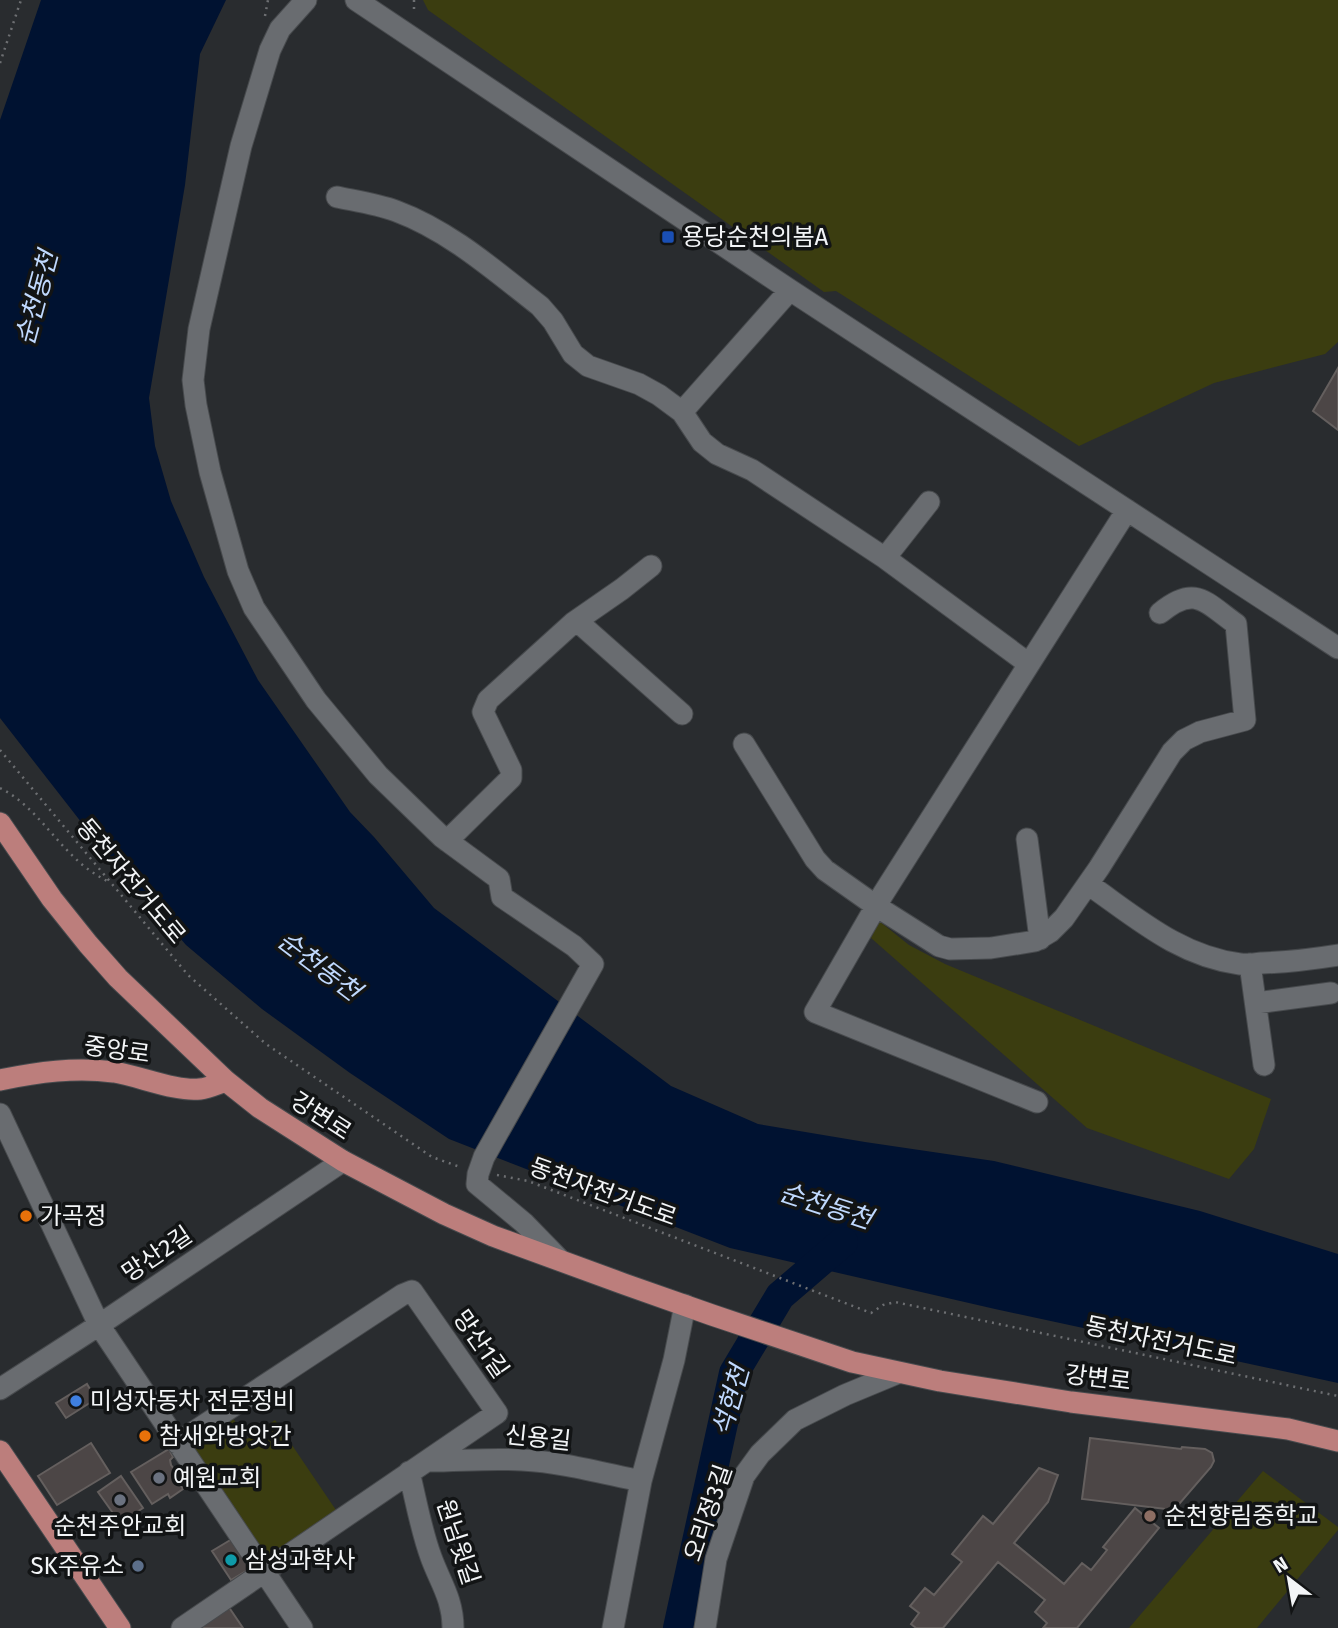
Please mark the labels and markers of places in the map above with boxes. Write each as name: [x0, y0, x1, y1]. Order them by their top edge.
place label: 용당순천의봄A: [682, 223, 828, 251]
marker: 용당순천의봄A: [660, 229, 676, 245]
place label: 가곡정: [40, 1202, 106, 1230]
marker: 가곡정: [18, 1208, 34, 1224]
place label: 미성자동차 전문정비: [90, 1387, 295, 1415]
marker: 미성자동차 전문정비: [68, 1393, 84, 1409]
place label: 참새와방앗간: [159, 1422, 291, 1450]
marker: 참새와방앗간: [137, 1428, 153, 1444]
place label: 예원교회: [173, 1464, 261, 1492]
marker: 예원교회: [151, 1470, 167, 1486]
marker: 순천주안교회: [112, 1492, 128, 1508]
place label: 순천향림중학교: [1164, 1502, 1319, 1530]
marker: 순천향림중학교: [1142, 1508, 1158, 1524]
place label: 순천주안교회: [54, 1512, 186, 1540]
place label: 삼성과학사: [245, 1546, 355, 1574]
place label: SK주유소: [31, 1552, 124, 1580]
marker: 삼성과학사: [223, 1552, 239, 1568]
marker: SK주유소: [130, 1558, 146, 1574]

